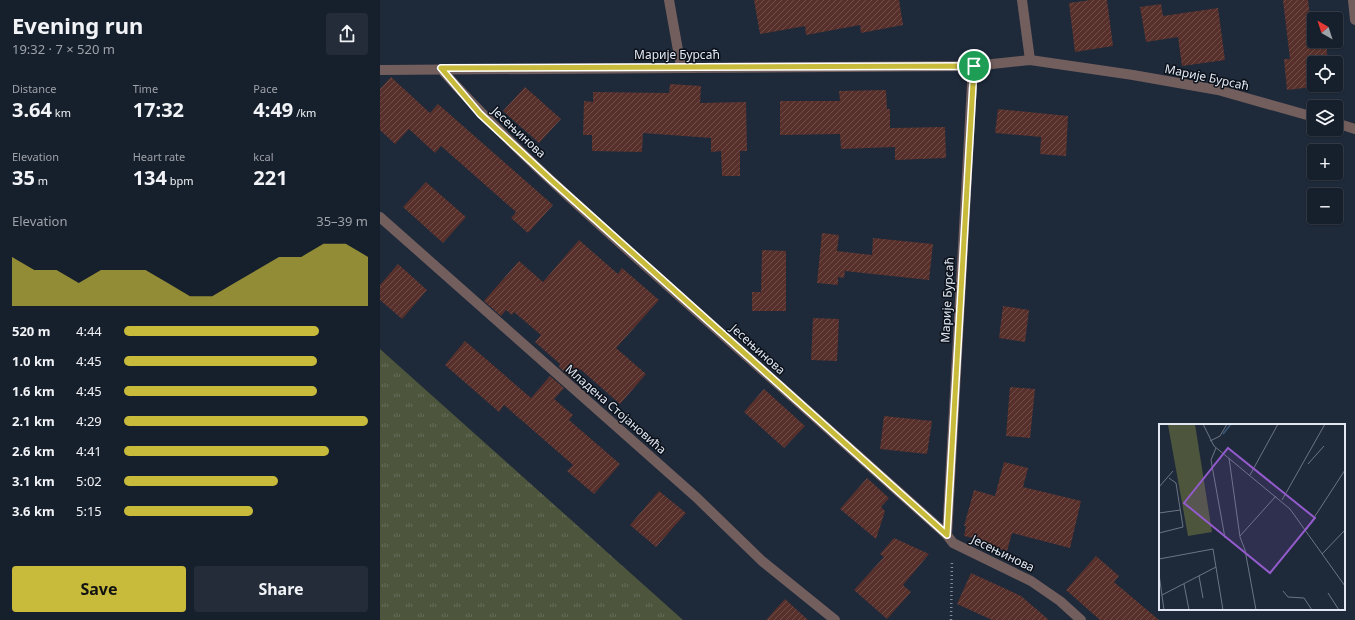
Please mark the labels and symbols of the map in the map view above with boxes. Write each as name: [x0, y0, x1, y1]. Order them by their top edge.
north arrow: [1307, 12, 1343, 48]
street label: Марије Бурсаћ: [634, 46, 720, 63]
pin: [957, 49, 991, 83]
street label: Марије Бурсаћ: [1163, 60, 1251, 94]
street label: Јесењинова: [487, 102, 550, 162]
street label: Марије Бурсаћ: [936, 257, 958, 343]
street label: Јесењинова: [726, 319, 789, 378]
street label: Младена Стојановића: [562, 360, 670, 458]
inset map: [1159, 424, 1345, 610]
street label: Јесењинова: [968, 530, 1037, 576]

